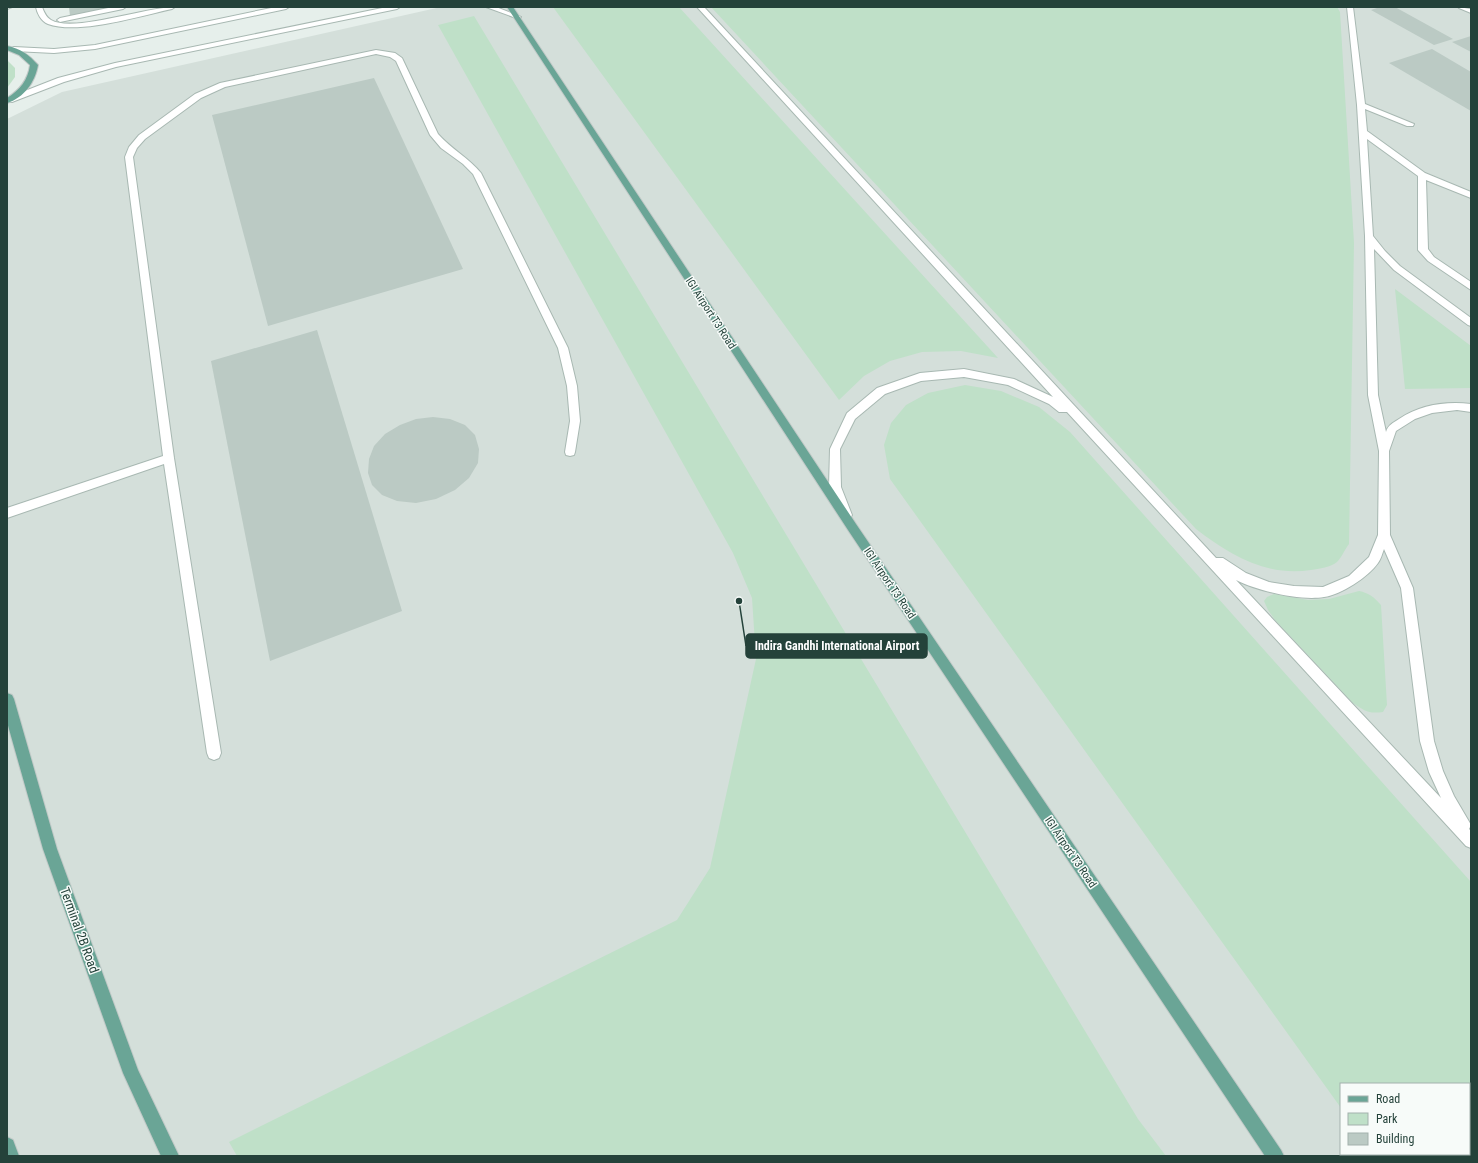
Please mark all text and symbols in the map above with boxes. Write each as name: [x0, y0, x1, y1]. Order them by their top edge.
street label: IGI Airport T3 Road: [683, 275, 739, 351]
street label: IGI Airport T3 Road: [861, 545, 918, 621]
callout: Indira Gandhi International Airport: [746, 634, 927, 658]
text: Indira Gandhi International Airport: [755, 639, 920, 653]
street label: IGI Airport T3 Road: [1042, 814, 1099, 890]
street label: Terminal 2B Road: [57, 885, 102, 975]
legend: [1340, 1083, 1470, 1155]
text: Road: [1376, 1092, 1400, 1106]
text: Park: [1376, 1112, 1398, 1126]
text: Building: [1376, 1132, 1414, 1146]

